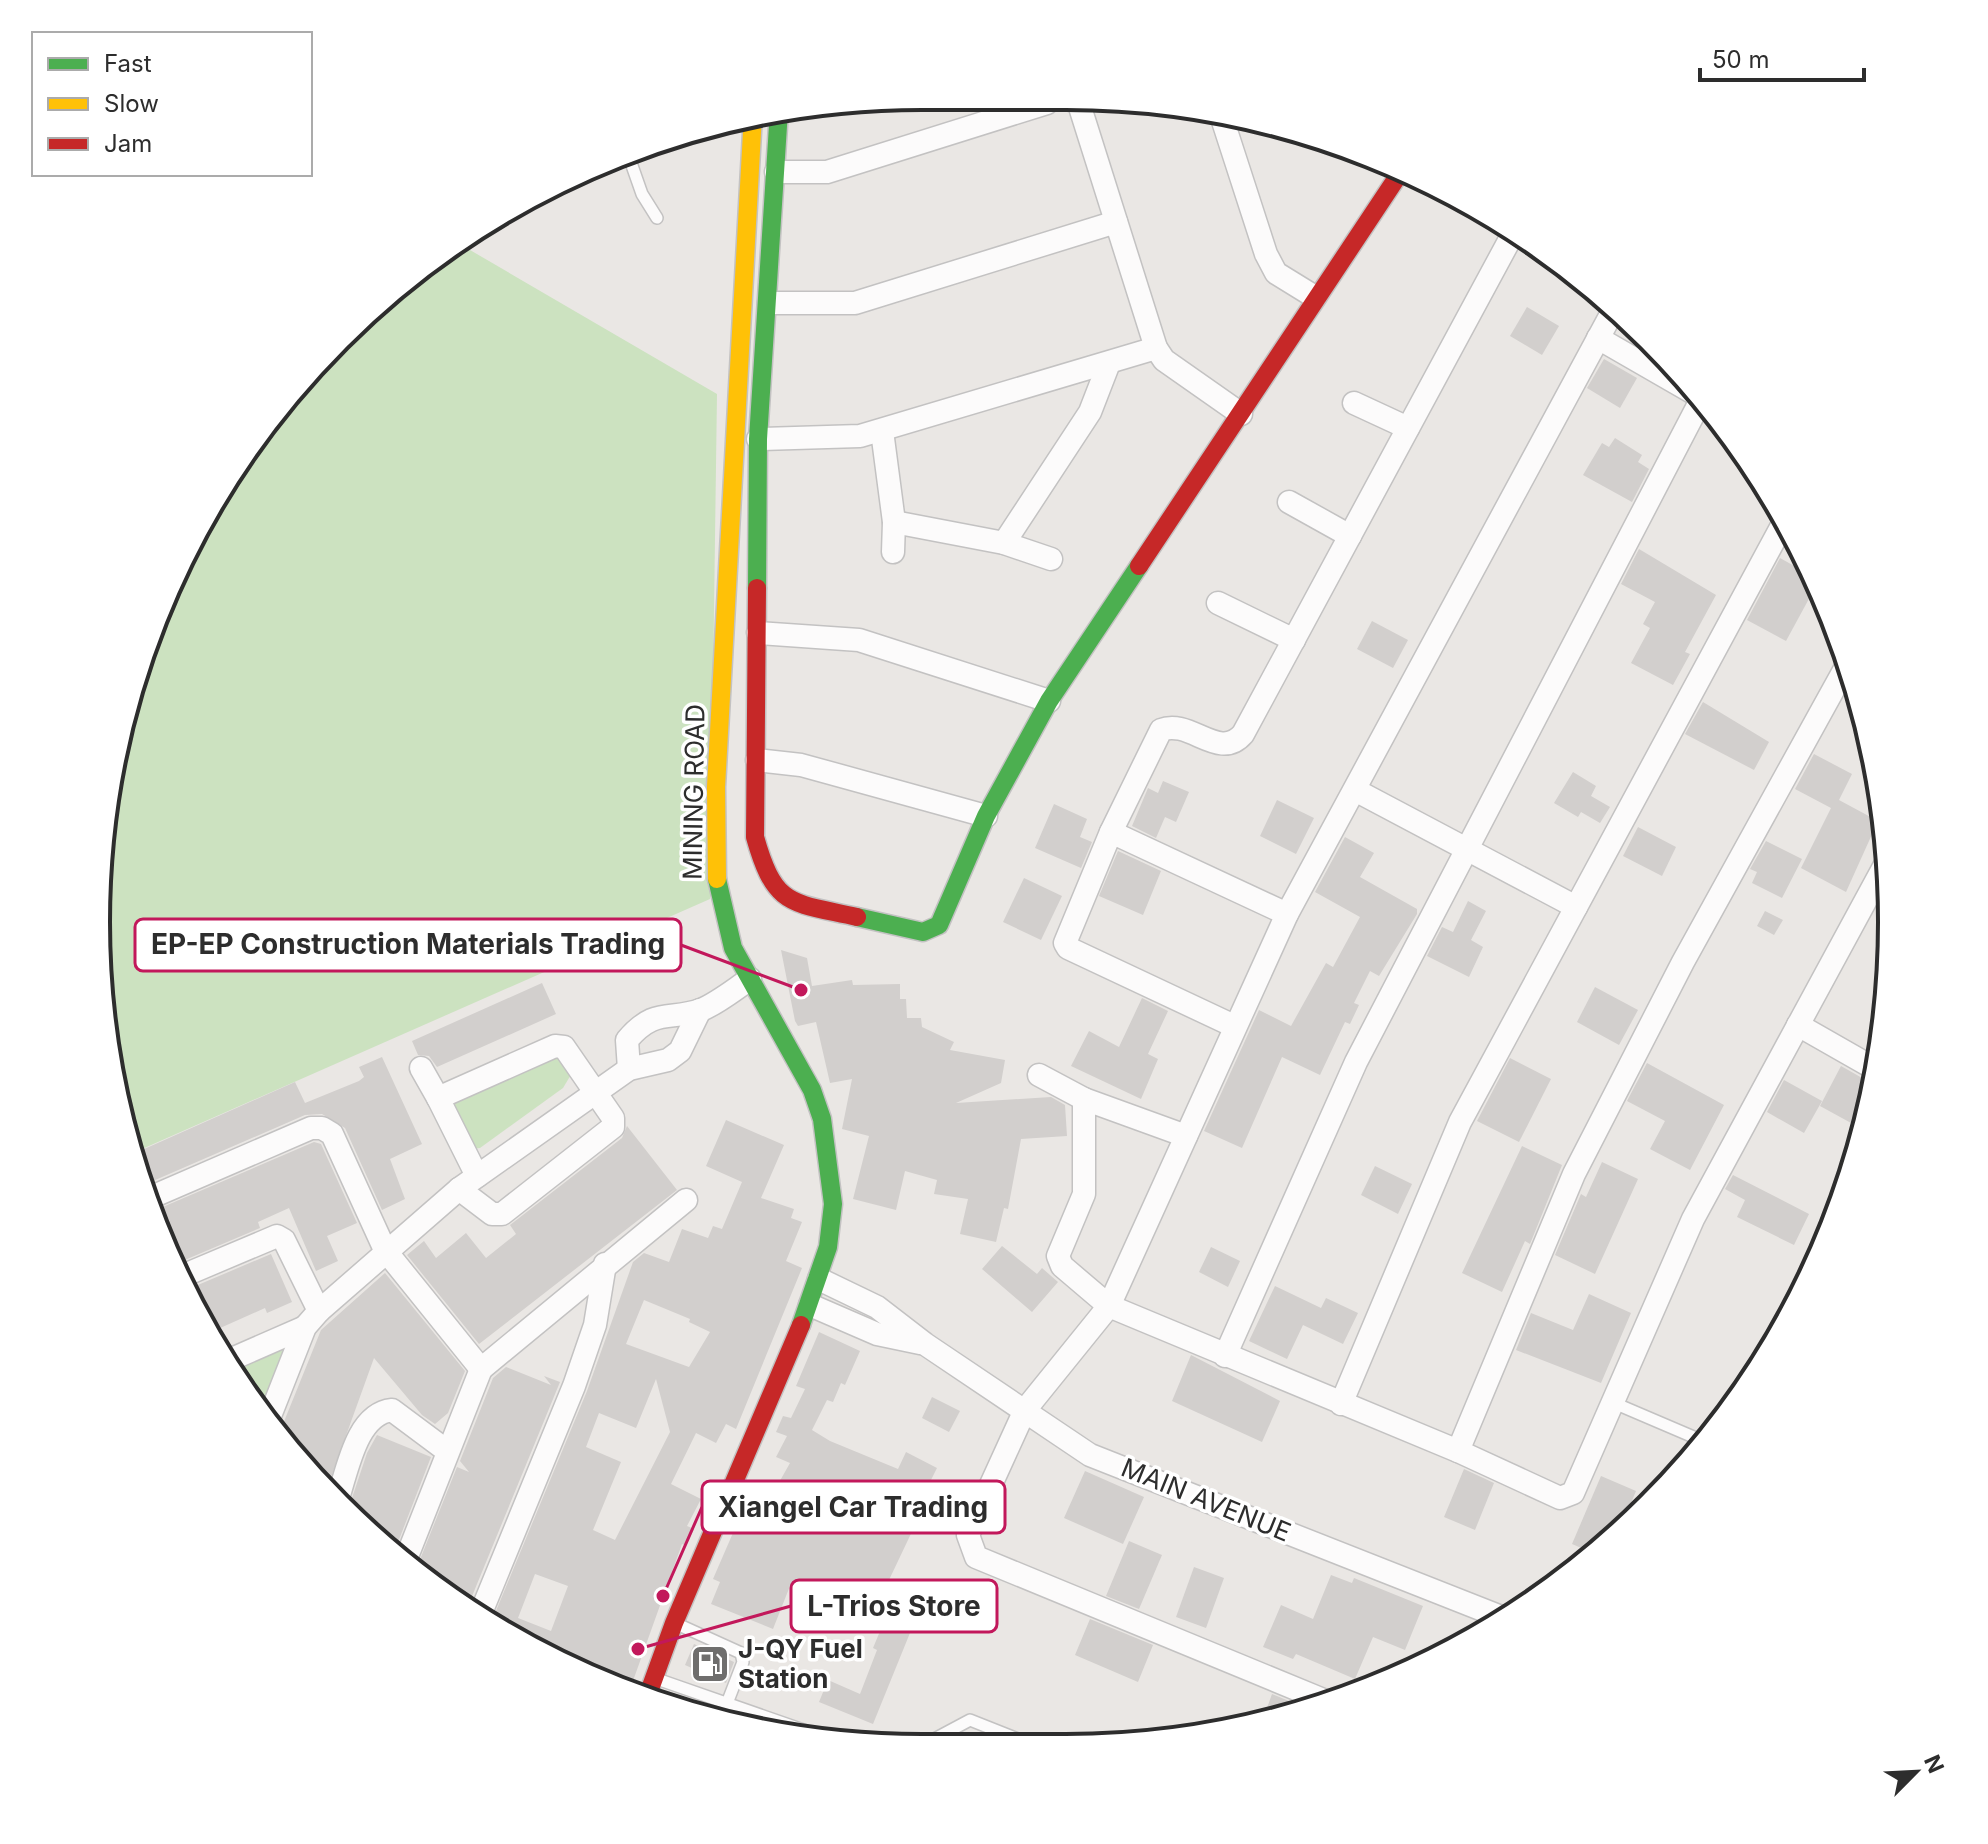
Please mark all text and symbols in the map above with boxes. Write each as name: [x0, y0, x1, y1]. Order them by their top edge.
legend: [32, 32, 312, 176]
scale bar: [1700, 32, 1864, 82]
text: 50 m: [1712, 45, 1770, 74]
text: Fast: [104, 49, 152, 78]
text: Slow: [104, 89, 159, 118]
text: Jam: [104, 129, 152, 158]
street label: MINING ROAD: [676, 704, 711, 880]
callout: EP-EP Construction Materials Trading: [135, 919, 681, 971]
text: EP-EP Construction Materials Trading: [151, 927, 665, 961]
street label: MAIN AVENUE: [1117, 1452, 1295, 1548]
callout: Xiangel Car Trading: [702, 1481, 1005, 1533]
text: Xiangel Car Trading: [718, 1490, 988, 1524]
callout: L-Trios Store: [791, 1580, 997, 1632]
text: L-Trios Store: [807, 1589, 981, 1623]
place label: J-QY Fuel Station: [738, 1633, 863, 1694]
fuel station icon: J-QY Fuel Station: [689, 1643, 731, 1685]
north arrow: [1876, 1732, 1956, 1812]
text: N: [1919, 1751, 1950, 1777]

